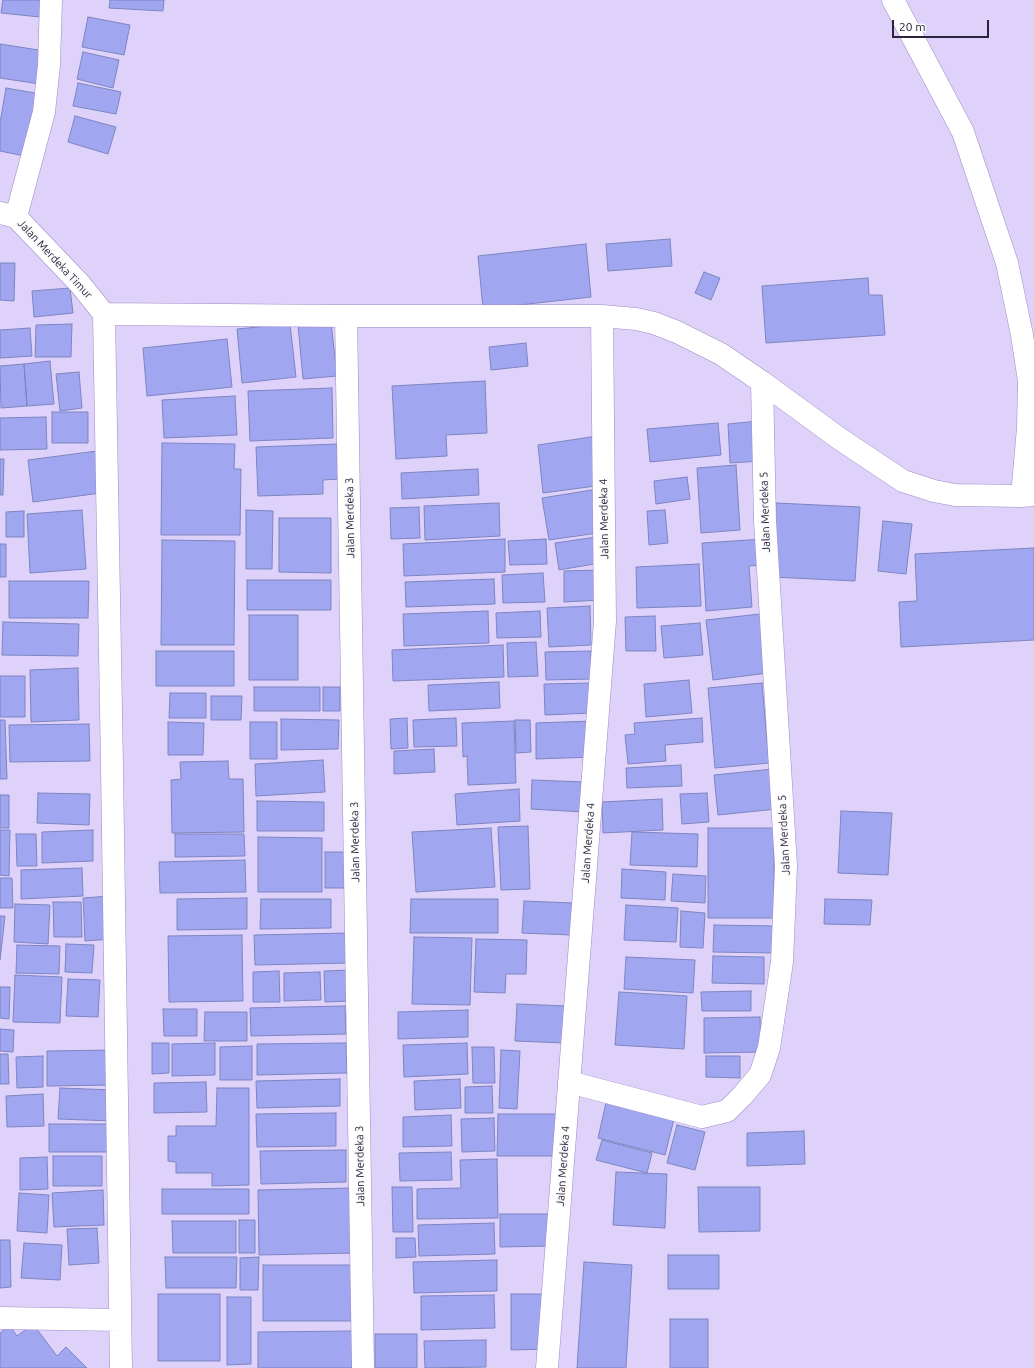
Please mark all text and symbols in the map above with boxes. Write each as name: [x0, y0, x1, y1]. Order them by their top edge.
scale bar: [894, 12, 991, 38]
text: 20 m: [899, 20, 926, 33]
street label: Jalan Merdeka Timur: [15, 217, 95, 301]
street label: Jalan Merdeka 5: [757, 471, 773, 553]
street label: Jalan Merdeka 3: [343, 478, 357, 558]
street label: Jalan Merdeka 4: [597, 479, 611, 559]
street label: Jalan Merdeka 5: [775, 794, 793, 876]
street label: Jalan Merdeka 3: [348, 802, 362, 882]
street label: Jalan Merdeka 4: [579, 802, 597, 884]
street label: Jalan Merdeka 4: [554, 1125, 572, 1207]
street label: Jalan Merdeka 3: [353, 1126, 367, 1206]

